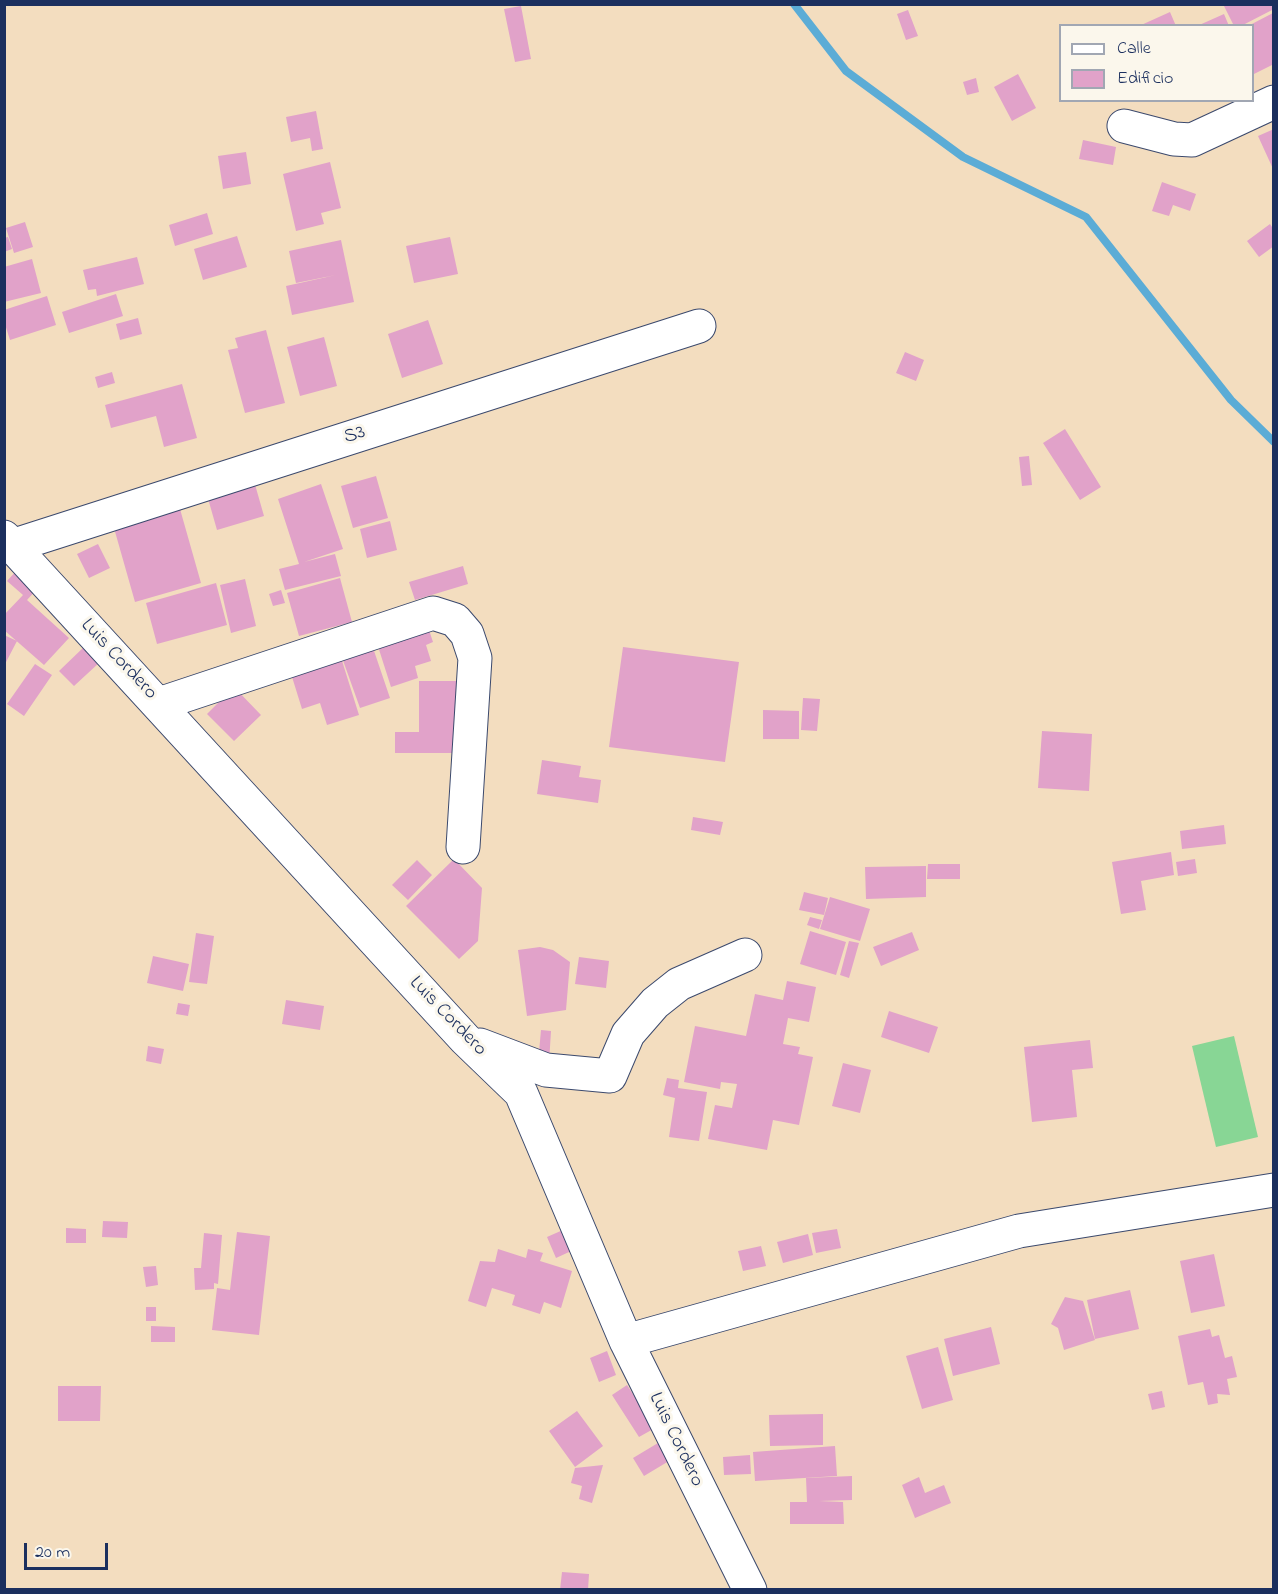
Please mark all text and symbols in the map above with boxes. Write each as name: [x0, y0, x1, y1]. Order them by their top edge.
legend: [1059, 24, 1254, 102]
text: Calle: [1117, 36, 1151, 62]
text: Edificio: [1117, 66, 1173, 92]
street label: S3: [341, 421, 369, 451]
street label: Luis Cordero: [74, 615, 162, 705]
street label: Luis Cordero: [403, 972, 491, 1062]
street label: Luis Cordero: [642, 1389, 708, 1491]
scale bar: [27, 1531, 111, 1569]
text: 20 m: [35, 1540, 70, 1566]

